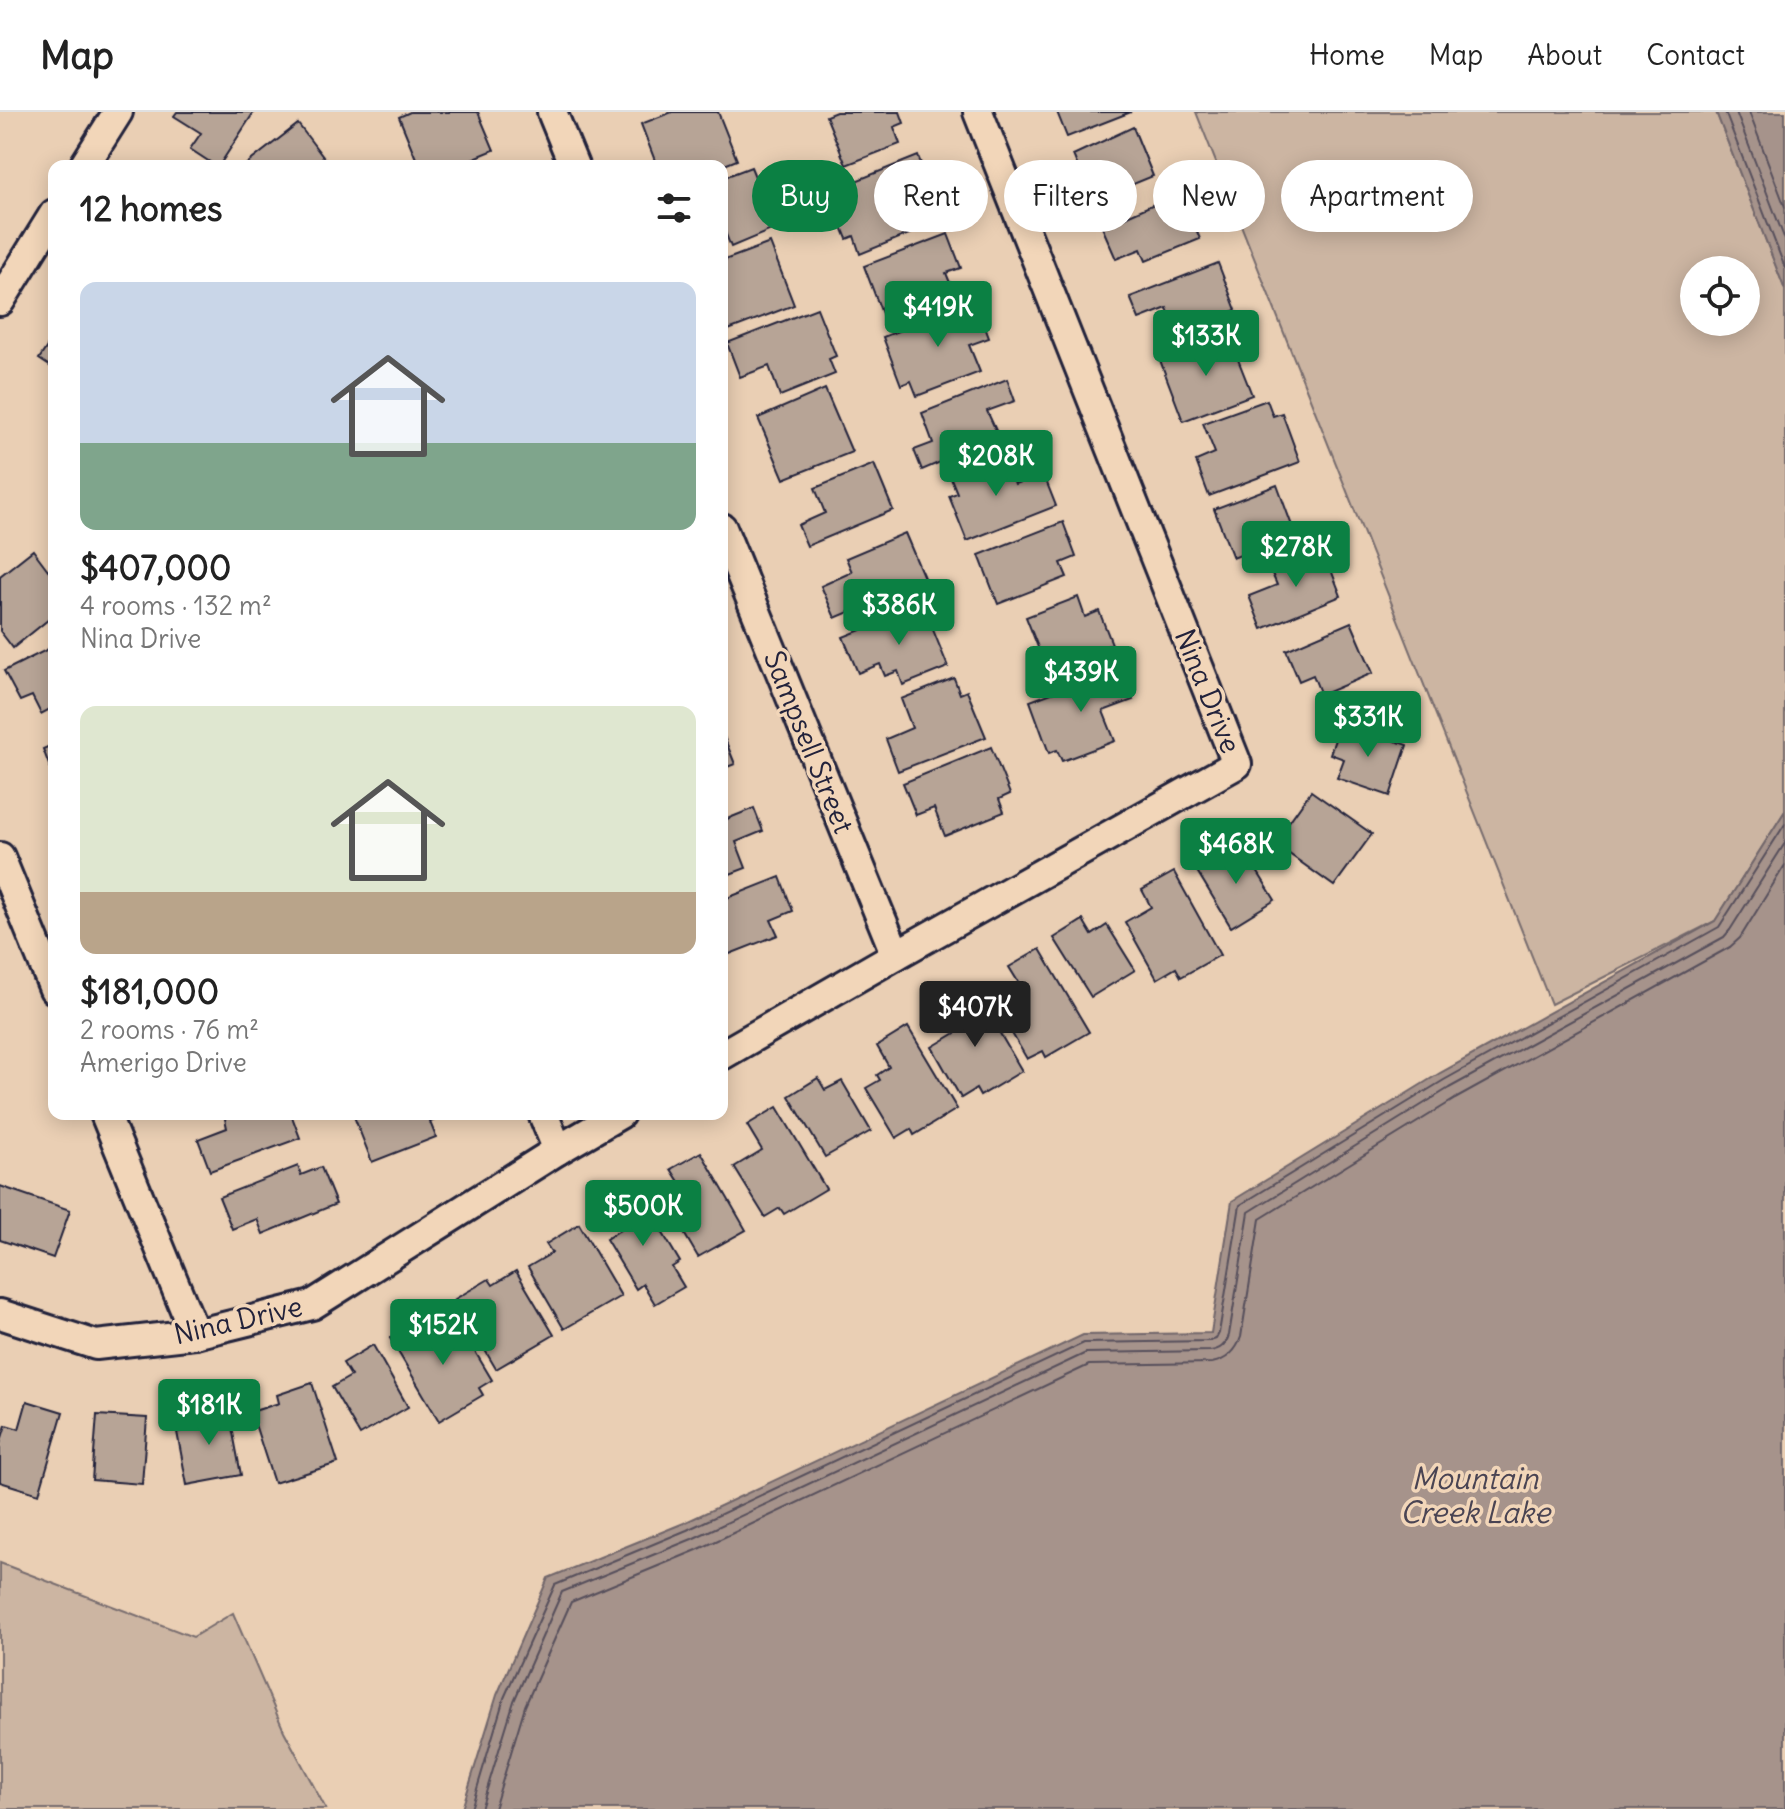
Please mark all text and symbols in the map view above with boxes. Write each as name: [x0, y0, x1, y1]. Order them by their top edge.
text: Map: [40, 32, 114, 79]
text: Home: [1309, 37, 1385, 73]
text: Map: [1429, 37, 1483, 73]
text: About: [1527, 37, 1602, 73]
text: Contact: [1646, 37, 1745, 73]
chip: Buy: [752, 160, 858, 232]
chip: Rent: [874, 160, 988, 232]
chip: Filters: [1004, 160, 1137, 232]
chip: New: [1153, 160, 1265, 232]
chip: Apartment: [1281, 160, 1473, 232]
icon: filters: [652, 186, 696, 230]
text: 12 homes: [80, 187, 223, 230]
map controls: [1680, 256, 1760, 336]
button: locate: [1680, 256, 1760, 336]
pin: $419K: [882, 281, 994, 349]
text: $419K: [903, 290, 973, 323]
pin: $133K: [1150, 310, 1262, 378]
text: $133K: [1171, 319, 1241, 352]
icon: home: [316, 334, 460, 478]
pin: $208K: [940, 430, 1052, 498]
text: $208K: [958, 439, 1034, 472]
pin: $278K: [1240, 521, 1352, 589]
text: $278K: [1260, 530, 1332, 563]
text: $407,000: [80, 546, 231, 589]
pin: $386K: [843, 579, 955, 647]
text: $386K: [861, 588, 937, 621]
text: 4 rooms · 132 m²: [80, 589, 272, 622]
text: Nina Drive: [80, 622, 201, 655]
street label: Nina Drive: [1167, 624, 1249, 758]
street label: Sampsell Street: [756, 645, 862, 839]
pin: $439K: [1025, 646, 1137, 714]
text: $439K: [1043, 655, 1119, 688]
pin: $331K: [1312, 691, 1424, 759]
text: $331K: [1333, 700, 1403, 733]
icon: home: [316, 758, 460, 902]
pin: $468K: [1180, 818, 1292, 886]
text: $468K: [1198, 827, 1274, 860]
text: $181,000: [80, 970, 219, 1013]
pin: $407K: [919, 981, 1031, 1049]
text: $407K: [938, 990, 1012, 1023]
text: 2 rooms · 76 m²: [80, 1013, 259, 1046]
text: Amerigo Drive: [80, 1046, 247, 1079]
pin: $500K: [587, 1180, 699, 1248]
text: $500K: [603, 1189, 683, 1222]
street label: Nina Drive: [170, 1288, 306, 1352]
pin: $152K: [387, 1299, 499, 1367]
text: $152K: [408, 1308, 478, 1341]
pin: $181K: [153, 1379, 265, 1447]
text: $181K: [176, 1388, 242, 1421]
water label: Mountain Creek Lake: [1400, 1459, 1552, 1531]

